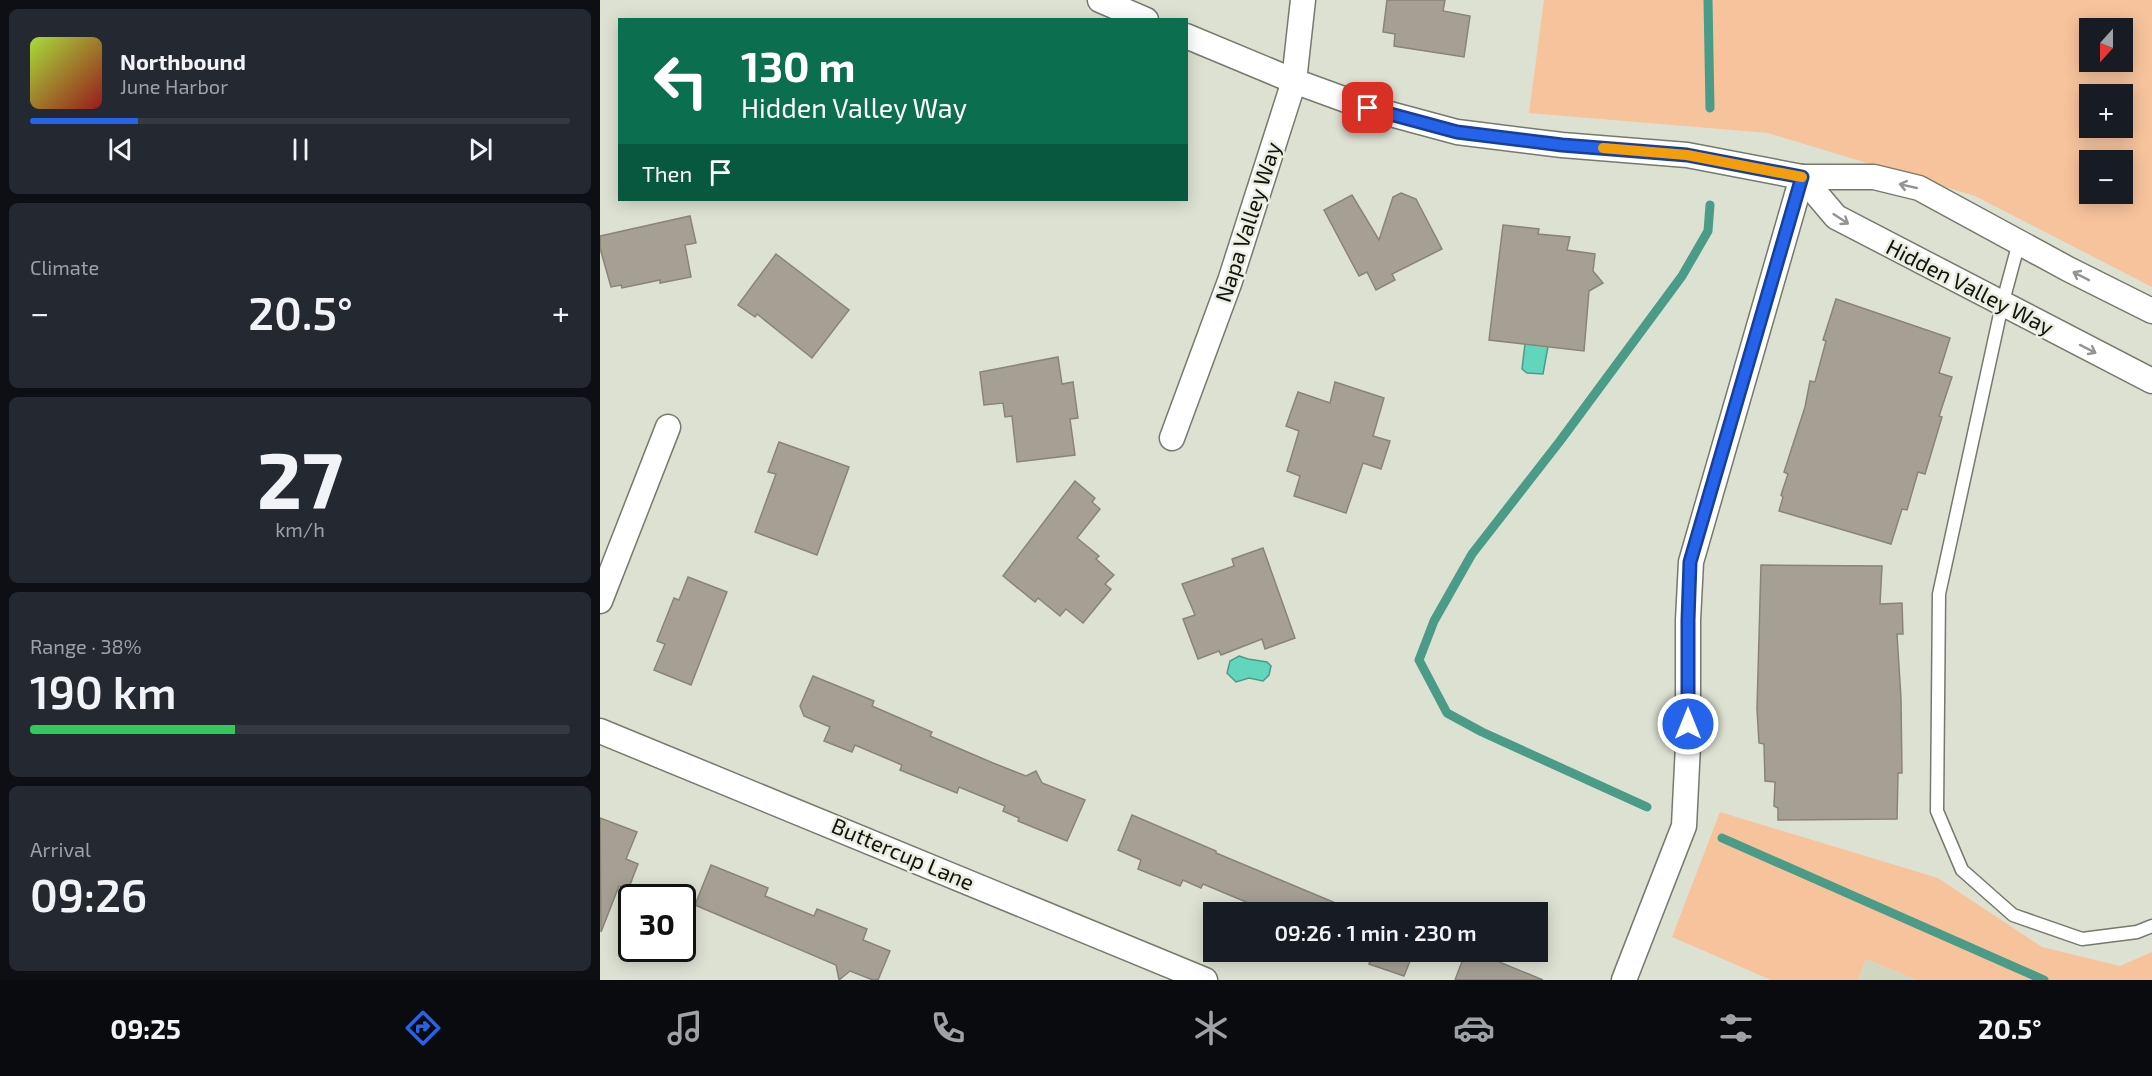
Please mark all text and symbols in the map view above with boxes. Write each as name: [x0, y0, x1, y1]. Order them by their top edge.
north arrow: [2079, 18, 2133, 72]
map controls: [2079, 18, 2133, 204]
text: 130 m: [741, 40, 856, 90]
icon: left: [642, 42, 720, 120]
text: Northbound: [120, 48, 246, 74]
text: June Harbor: [120, 74, 228, 98]
pin: [1342, 82, 1393, 133]
button: +: [2079, 84, 2133, 138]
text: Hidden Valley Way: [741, 91, 967, 123]
icon: arrive: [1351, 91, 1384, 124]
icon: previous: [104, 133, 137, 166]
icon: pause: [284, 133, 317, 166]
icon: next: [464, 133, 497, 166]
street label: Napa Valley Way: [1209, 138, 1285, 305]
button: −: [2079, 150, 2133, 204]
icon: arrive: [704, 156, 737, 189]
text: Then: [642, 160, 692, 186]
one-way arrow: [1899, 179, 1918, 191]
one-way arrow: [1833, 213, 1849, 225]
street label: Hidden Valley Way: [1883, 233, 2059, 340]
text: Climate: [30, 255, 99, 279]
one-way arrow: [2072, 269, 2090, 281]
text: 20.5°: [248, 285, 353, 339]
text: −: [30, 292, 49, 332]
text: +: [552, 292, 570, 332]
one-way arrow: [2079, 343, 2097, 355]
text: 27: [257, 431, 343, 525]
text: km/h: [275, 517, 325, 541]
text: Range · 38%: [30, 634, 142, 658]
text: 190 km: [30, 664, 176, 718]
position arrow: [1656, 692, 1720, 756]
street label: Buttercup Lane: [828, 811, 979, 895]
text: Arrival: [30, 837, 91, 861]
text: 09:26: [30, 867, 147, 921]
speed limit sign: 30: [618, 884, 696, 962]
text: 09:26 · 1 min · 230 m: [1274, 919, 1477, 945]
icon: directions: [402, 1007, 444, 1049]
icon: music: [664, 1007, 706, 1049]
icon: phone: [927, 1007, 969, 1049]
icon: climate: [1190, 1007, 1232, 1049]
icon: car: [1453, 1007, 1495, 1049]
icon: filters: [1715, 1007, 1757, 1049]
text: 09:25: [110, 1012, 181, 1044]
text: 20.5°: [1978, 1012, 2042, 1044]

